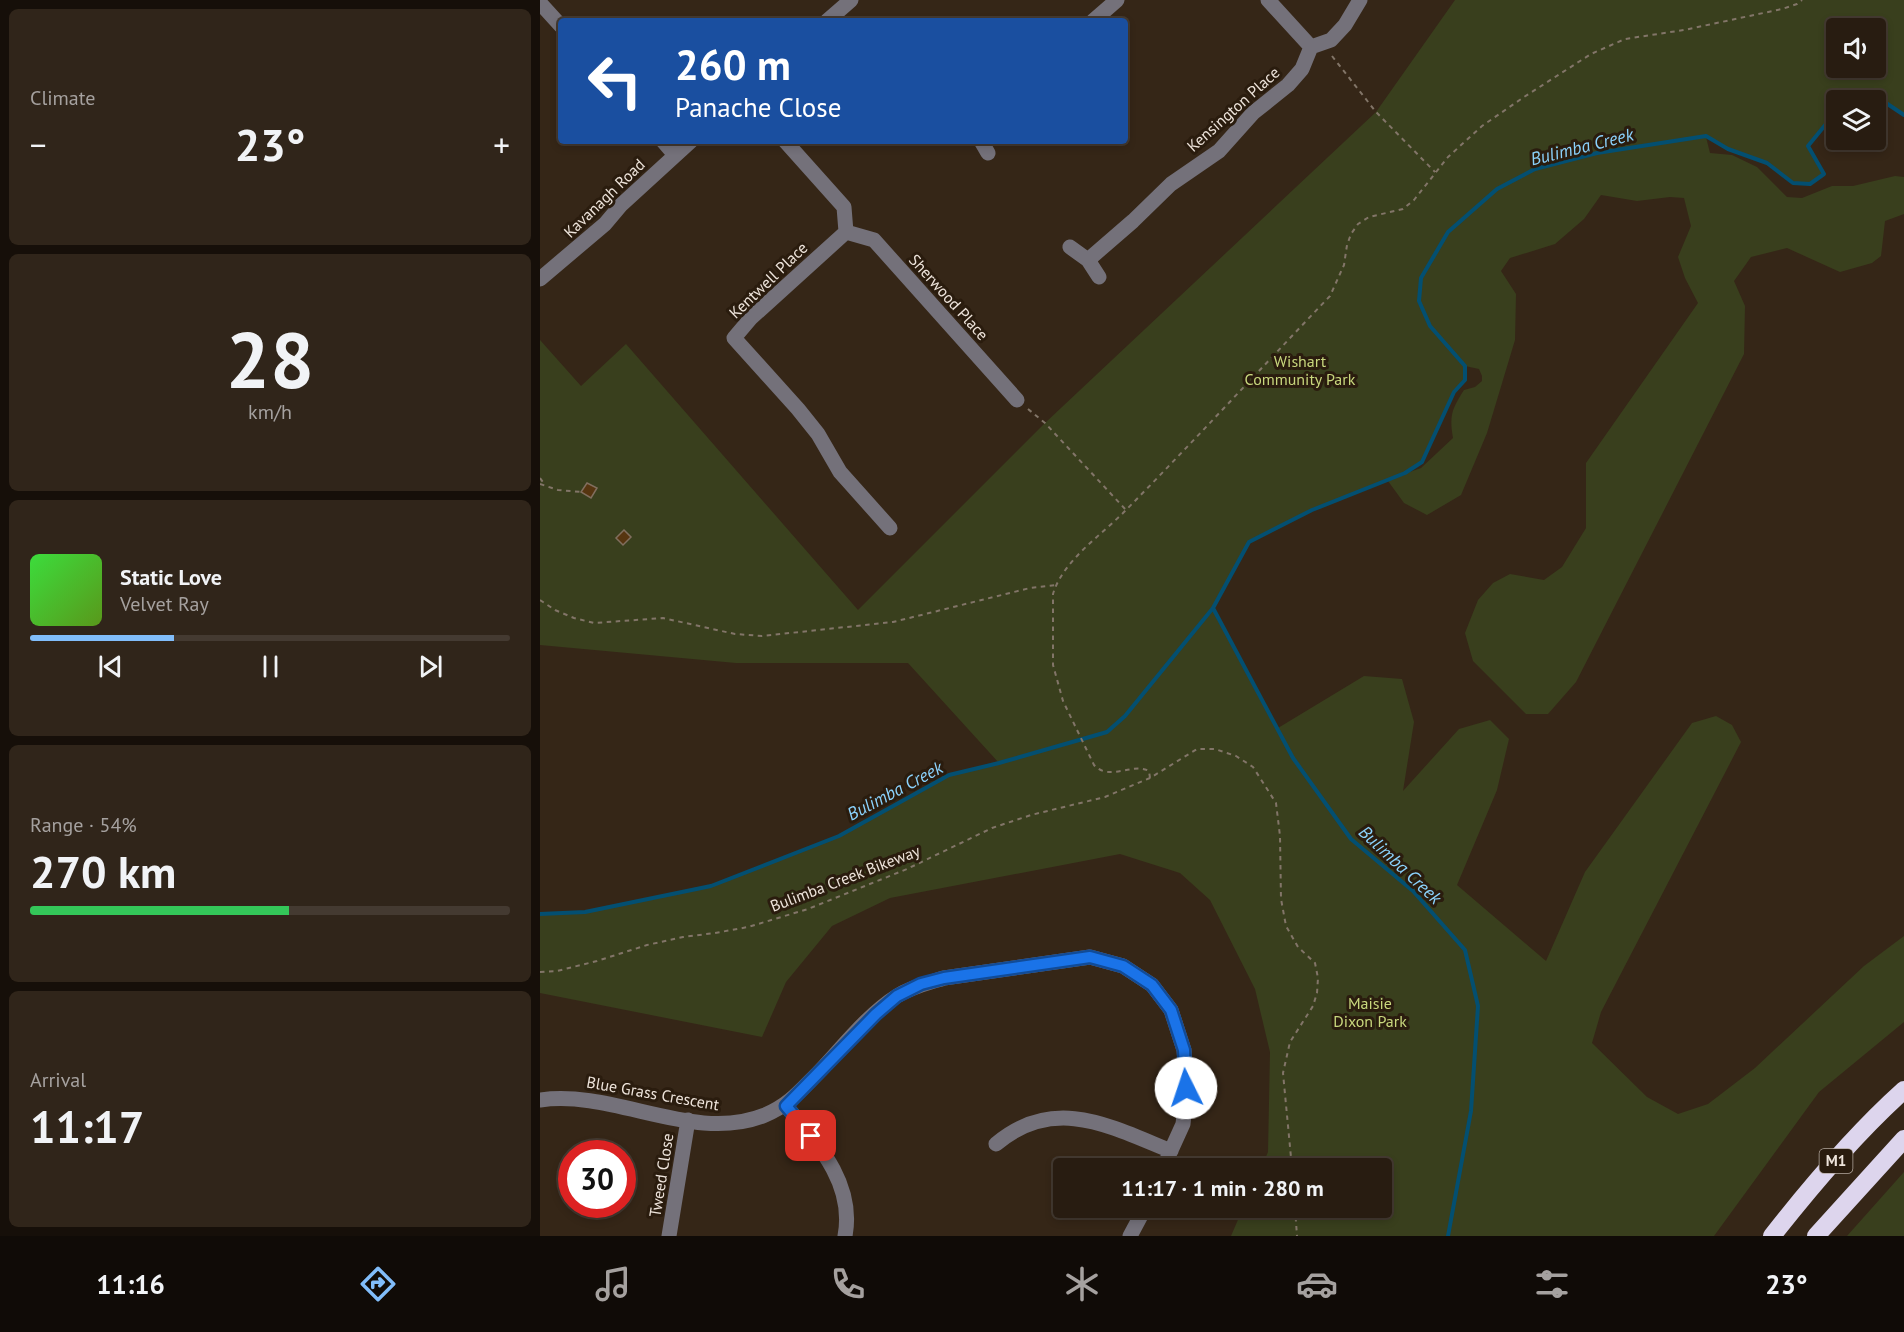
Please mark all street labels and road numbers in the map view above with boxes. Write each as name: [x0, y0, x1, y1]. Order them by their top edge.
street label: Kensington Place: [1183, 62, 1283, 156]
street label: Kavanagh Road: [559, 154, 649, 242]
street label: Kentwell Place: [725, 238, 811, 322]
street label: Sherwood Place: [905, 250, 993, 344]
street label: Bulimba Creek Bikeway: [767, 840, 923, 916]
street label: Blue Grass Crescent: [585, 1071, 721, 1115]
street label: Tweed Close: [645, 1132, 677, 1218]
road number: M1: [1820, 1149, 1852, 1173]

